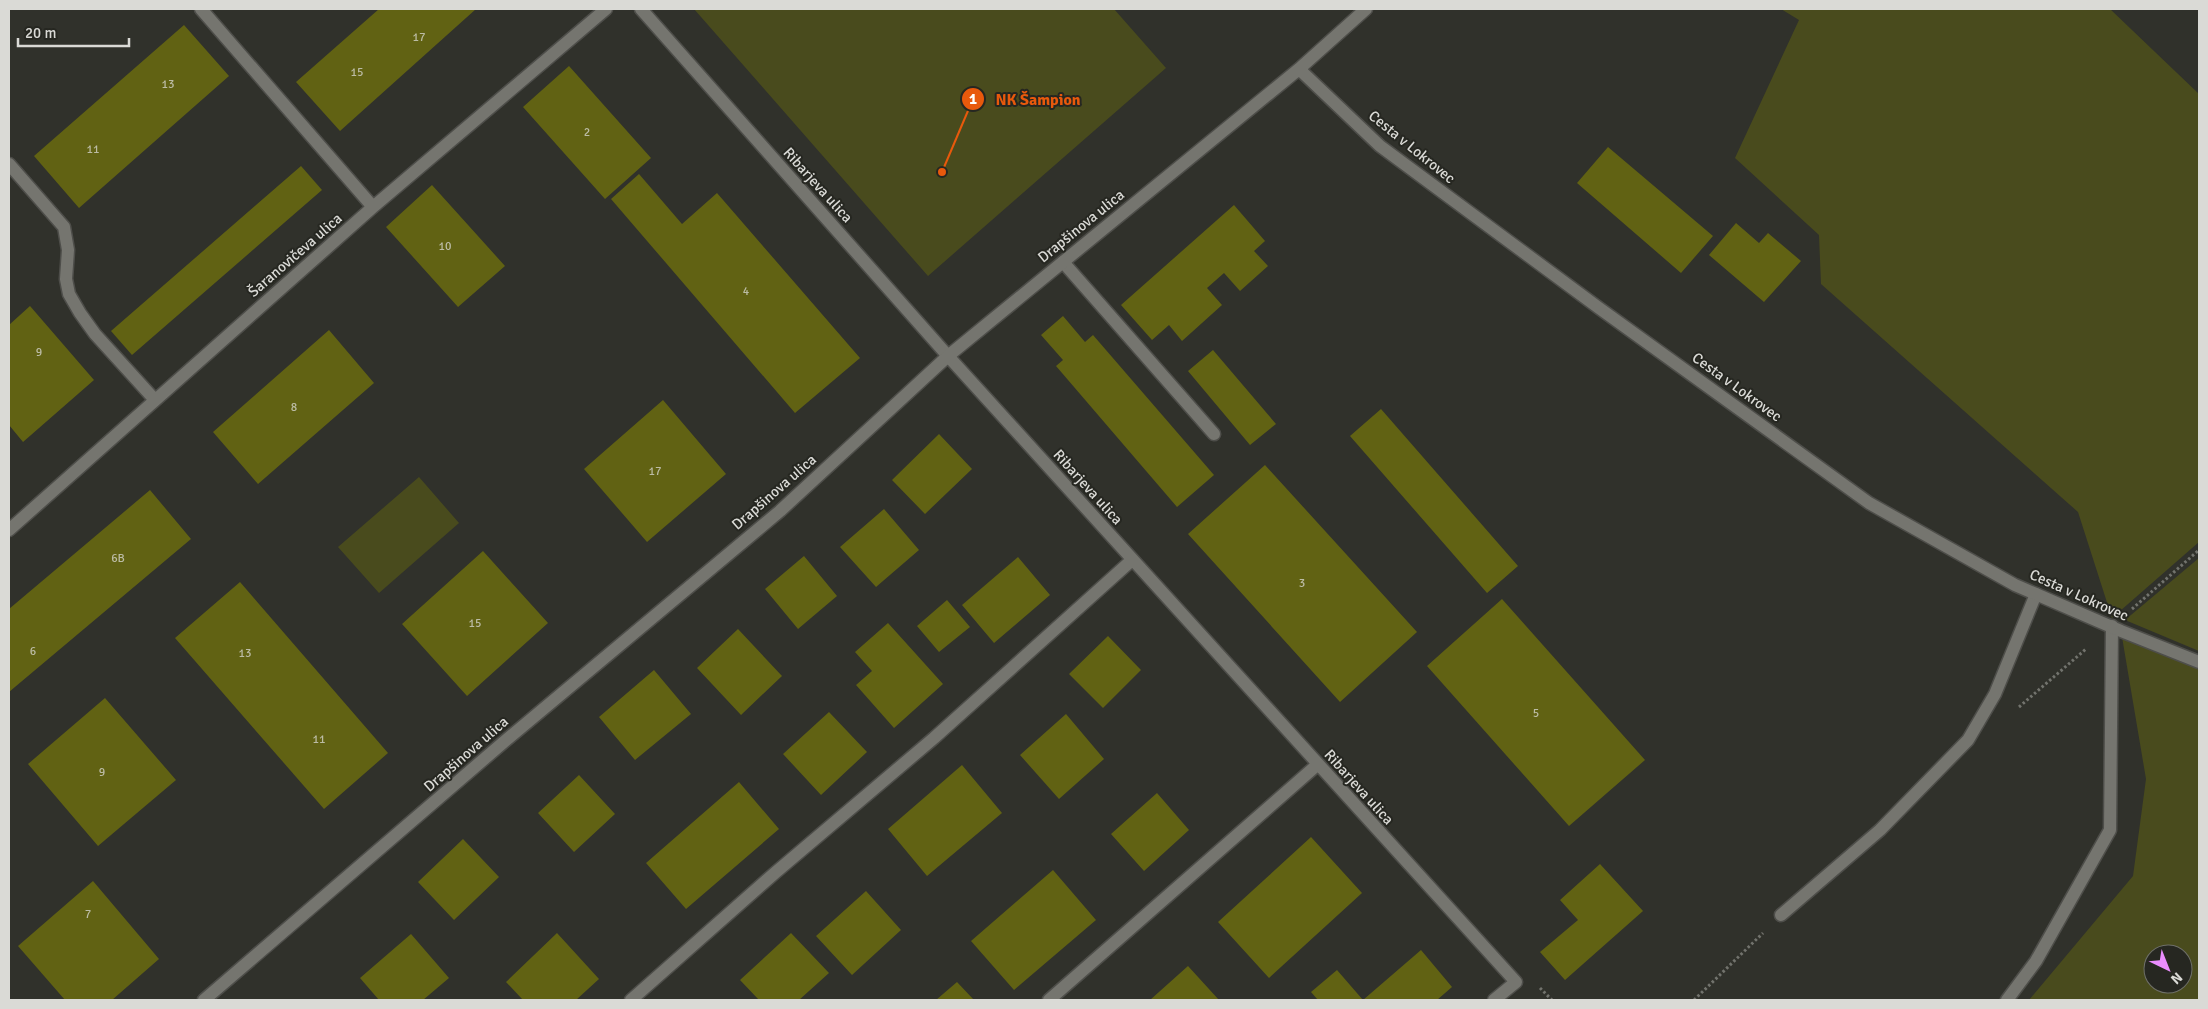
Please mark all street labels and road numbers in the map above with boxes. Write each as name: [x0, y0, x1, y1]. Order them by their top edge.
street label: Cesta v Lokrovec: [1365, 107, 1459, 187]
street label: Ribarjeva ulica: [780, 144, 856, 226]
street label: Drapšinova ulica: [1034, 186, 1128, 266]
street label: Šaranovičeva ulica: [244, 208, 346, 301]
street label: Cesta v Lokrovec: [1689, 349, 1785, 425]
street label: Ribarjeva ulica: [1050, 446, 1126, 528]
street label: Drapšinova ulica: [728, 450, 820, 534]
street label: Cesta v Lokrovec: [2027, 565, 2131, 625]
street label: Drapšinova ulica: [420, 712, 512, 796]
street label: Ribarjeva ulica: [1321, 746, 1397, 828]

